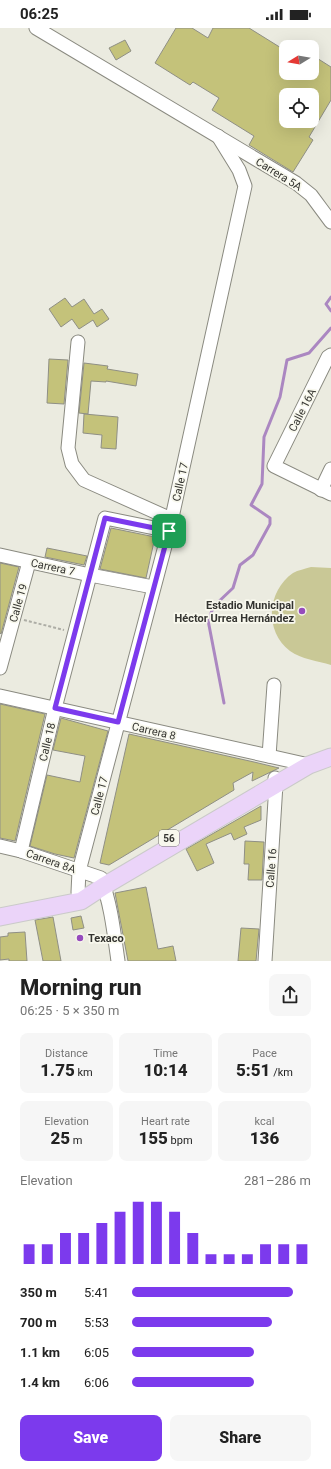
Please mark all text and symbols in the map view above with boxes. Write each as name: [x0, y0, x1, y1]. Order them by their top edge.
text: 06:25: [20, 5, 59, 23]
north arrow: [279, 40, 319, 80]
map controls: [279, 40, 319, 128]
button: locate: [279, 88, 319, 128]
street label: Carrera 5A: [253, 155, 305, 194]
street label: Calle 16A: [286, 386, 319, 434]
street label: Calle 17: [170, 461, 191, 503]
pin: [152, 514, 186, 548]
icon: arrive: [158, 520, 180, 542]
street label: Carrera 7: [30, 556, 76, 578]
street label: Calle 19: [7, 582, 30, 624]
place label: Estadio Municipal Héctor Urrea Hernández: [175, 599, 294, 625]
marker: Estadio Municipal Héctor Urrea Hernández: [297, 606, 307, 616]
street label: Carrera 8: [131, 720, 177, 743]
street label: Calle 18: [37, 721, 58, 763]
street label: Calle 17: [88, 775, 111, 817]
road number: 56: [159, 830, 179, 846]
street label: Carrera 8A: [24, 847, 78, 876]
street label: Calle 16: [264, 848, 279, 888]
place label: Texaco: [88, 932, 124, 945]
marker: Texaco: [75, 933, 85, 943]
button: share: [269, 974, 311, 1016]
text: Morning run: [20, 975, 142, 1000]
text: 06:25 · 5 × 350 m: [20, 1003, 119, 1018]
text: Distance: [45, 1047, 88, 1060]
text: Time: [153, 1047, 178, 1060]
text: Pace: [252, 1047, 277, 1060]
text: 1.75: [40, 1060, 75, 1080]
text: 10:14: [143, 1060, 188, 1080]
text: 5:51: [236, 1060, 270, 1080]
text: km: [75, 1066, 93, 1079]
text: /km: [270, 1066, 293, 1079]
text: Elevation: [44, 1115, 89, 1128]
text: Heart rate: [141, 1115, 190, 1128]
text: kcal: [255, 1115, 274, 1128]
text: 25: [51, 1128, 70, 1148]
text: 155: [138, 1128, 168, 1148]
text: 136: [250, 1128, 279, 1148]
text: m: [70, 1134, 82, 1147]
text: bpm: [168, 1134, 193, 1147]
text: Elevation: [20, 1173, 73, 1188]
text: 281–286 m: [244, 1173, 311, 1188]
text: 350 m: [20, 1285, 57, 1300]
text: 5:41: [84, 1285, 109, 1300]
text: 700 m: [20, 1315, 57, 1330]
text: 5:53: [84, 1315, 109, 1330]
text: 1.1 km: [20, 1345, 60, 1360]
text: 6:05: [84, 1345, 109, 1360]
text: 1.4 km: [20, 1375, 60, 1390]
text: 6:06: [84, 1375, 109, 1390]
button: Save: [20, 1415, 162, 1461]
button: Share: [170, 1415, 311, 1461]

